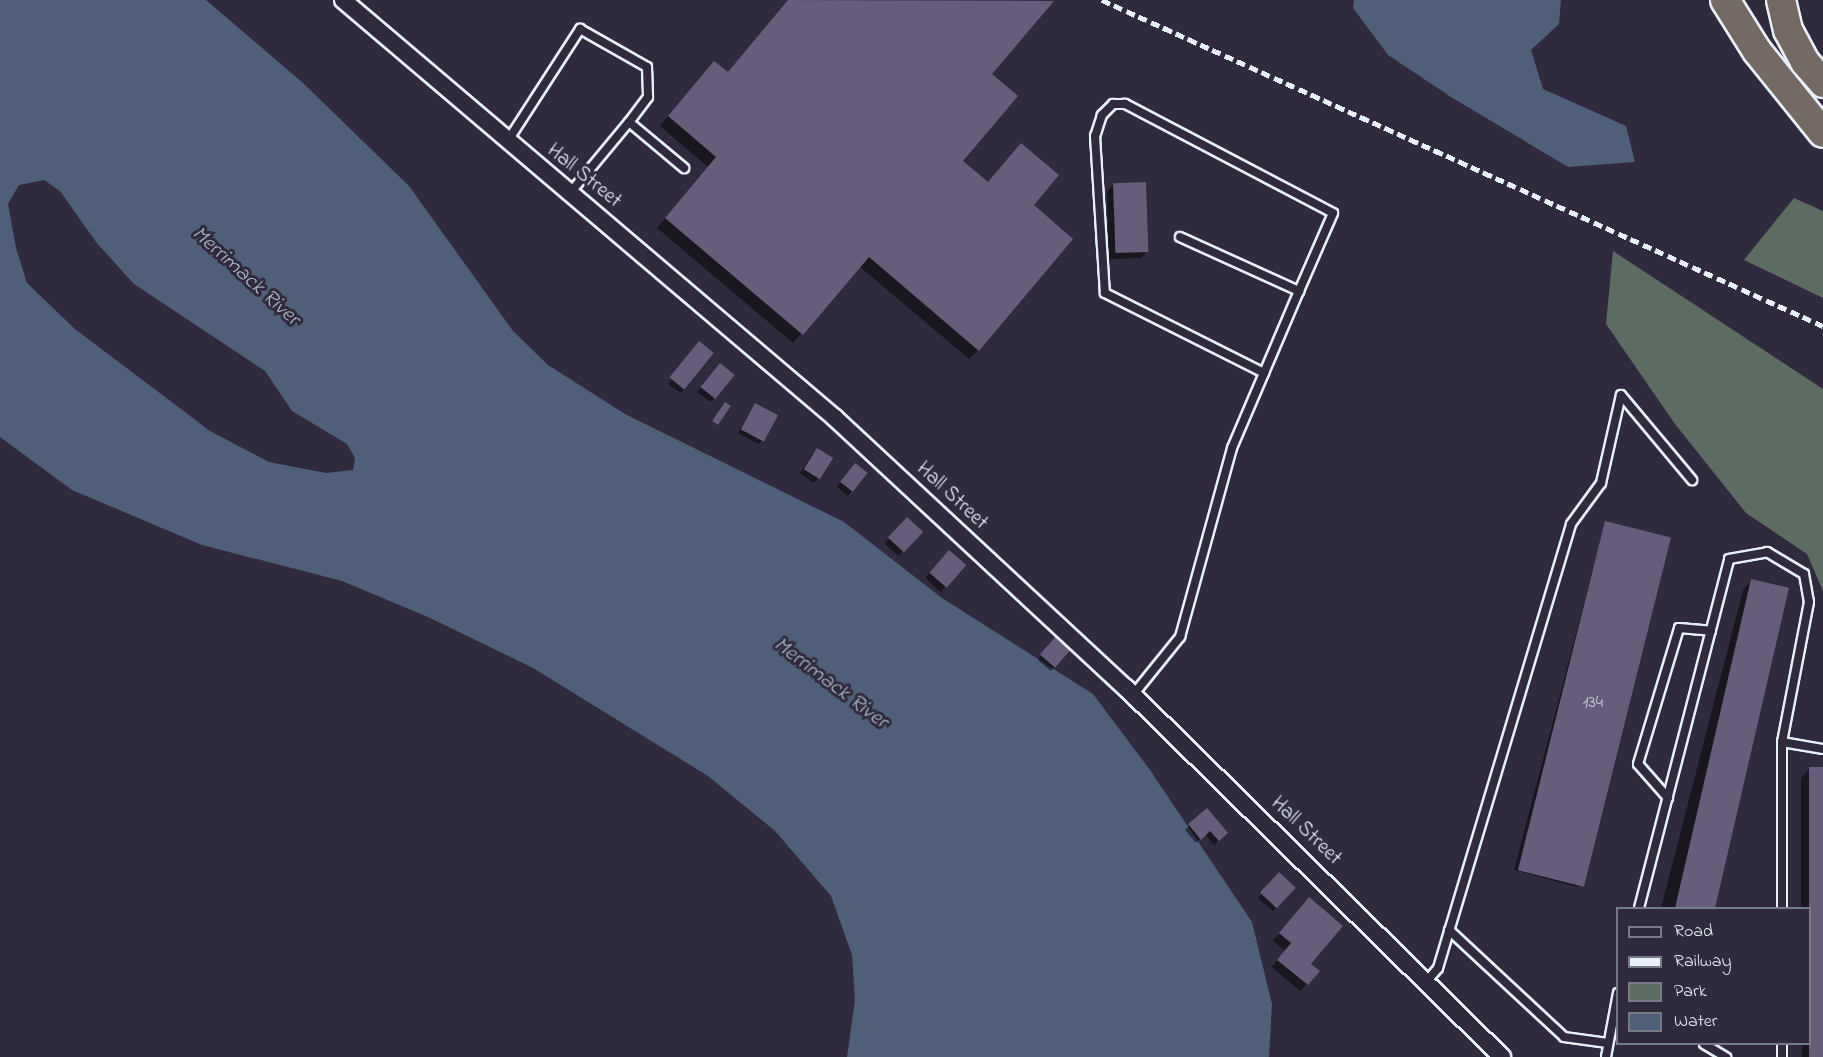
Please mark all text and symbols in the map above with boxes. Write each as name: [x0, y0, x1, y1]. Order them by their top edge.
street label: Hall Street: [542, 138, 626, 214]
water label: Merrimack River: [185, 221, 305, 333]
street label: Hall Street: [911, 457, 993, 535]
water label: Merrimack River: [768, 632, 892, 736]
house number: 134: [1583, 692, 1603, 714]
street label: Hall Street: [1265, 791, 1347, 871]
legend: [1616, 907, 1811, 1045]
text: Road: [1674, 919, 1713, 945]
text: Railway: [1674, 949, 1731, 975]
text: Park: [1674, 979, 1707, 1005]
text: Water: [1674, 1009, 1717, 1035]

